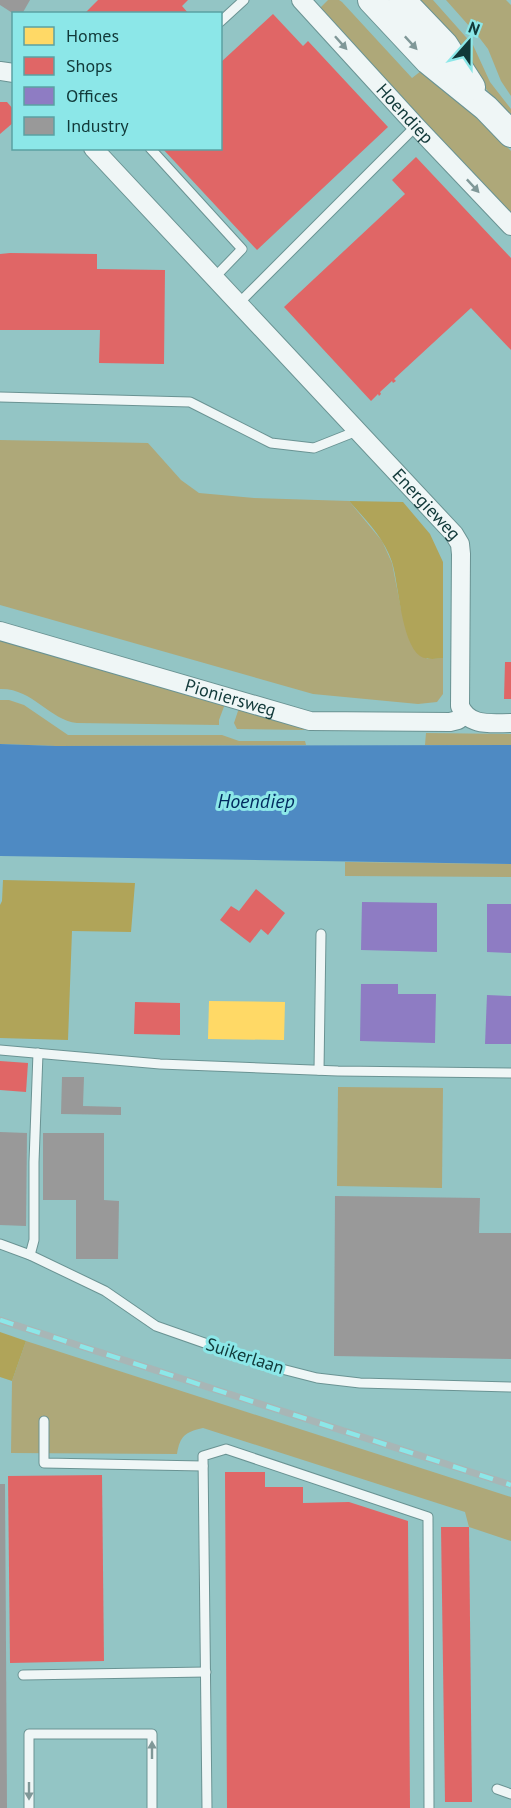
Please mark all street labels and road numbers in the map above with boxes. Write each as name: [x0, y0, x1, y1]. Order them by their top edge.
street label: Hoendiep: [372, 78, 439, 148]
street label: Energieweg: [388, 463, 466, 545]
street label: Pioniersweg: [182, 673, 279, 722]
street label: Suikerlaan: [203, 1332, 287, 1379]

